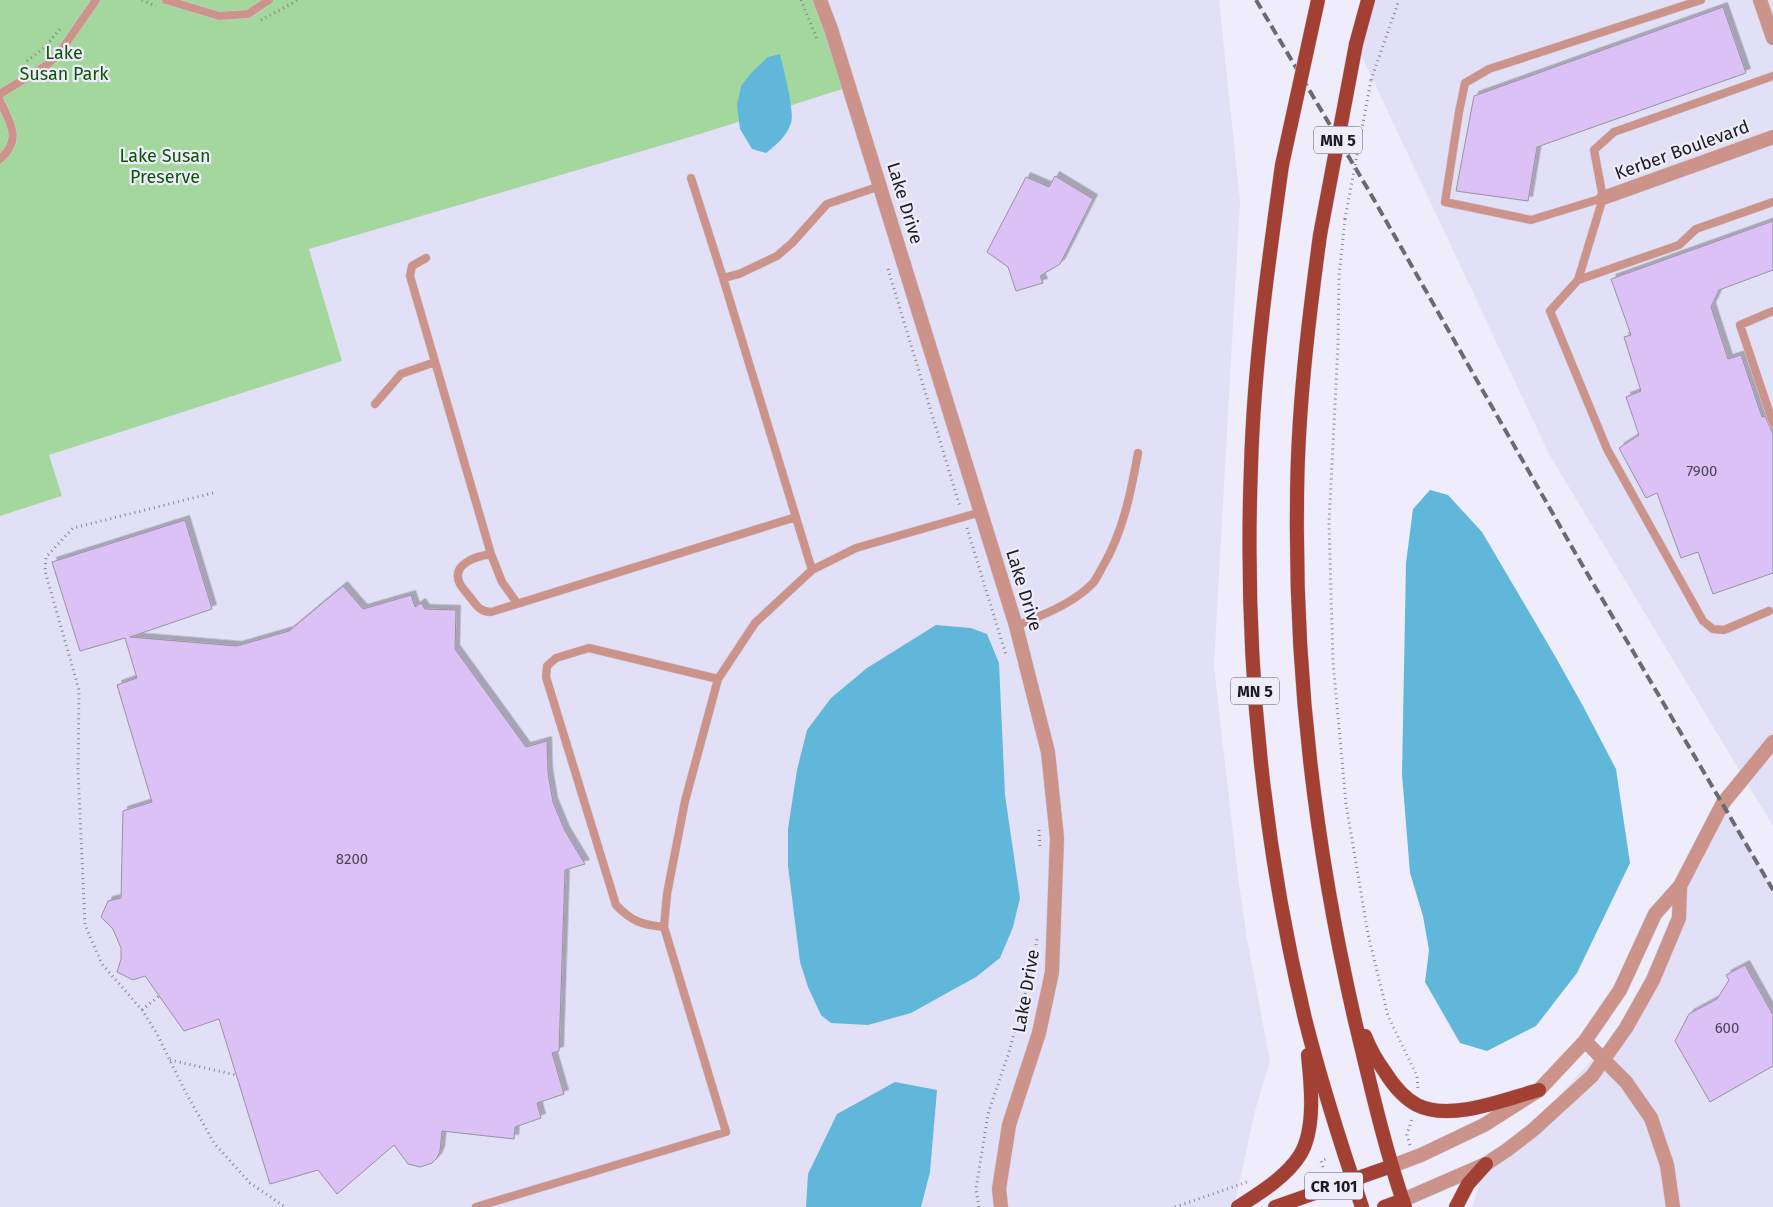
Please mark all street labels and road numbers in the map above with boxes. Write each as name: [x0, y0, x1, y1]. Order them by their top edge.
street label: Kerber Boulevard: [1612, 115, 1752, 185]
road number: MN 5: [1314, 126, 1362, 154]
street label: Lake Drive: [882, 159, 928, 247]
street label: Lake Drive: [1001, 546, 1047, 634]
road number: MN 5: [1231, 678, 1279, 704]
street label: Lake Drive: [1008, 948, 1044, 1034]
road number: CR 101: [1305, 1172, 1363, 1200]

